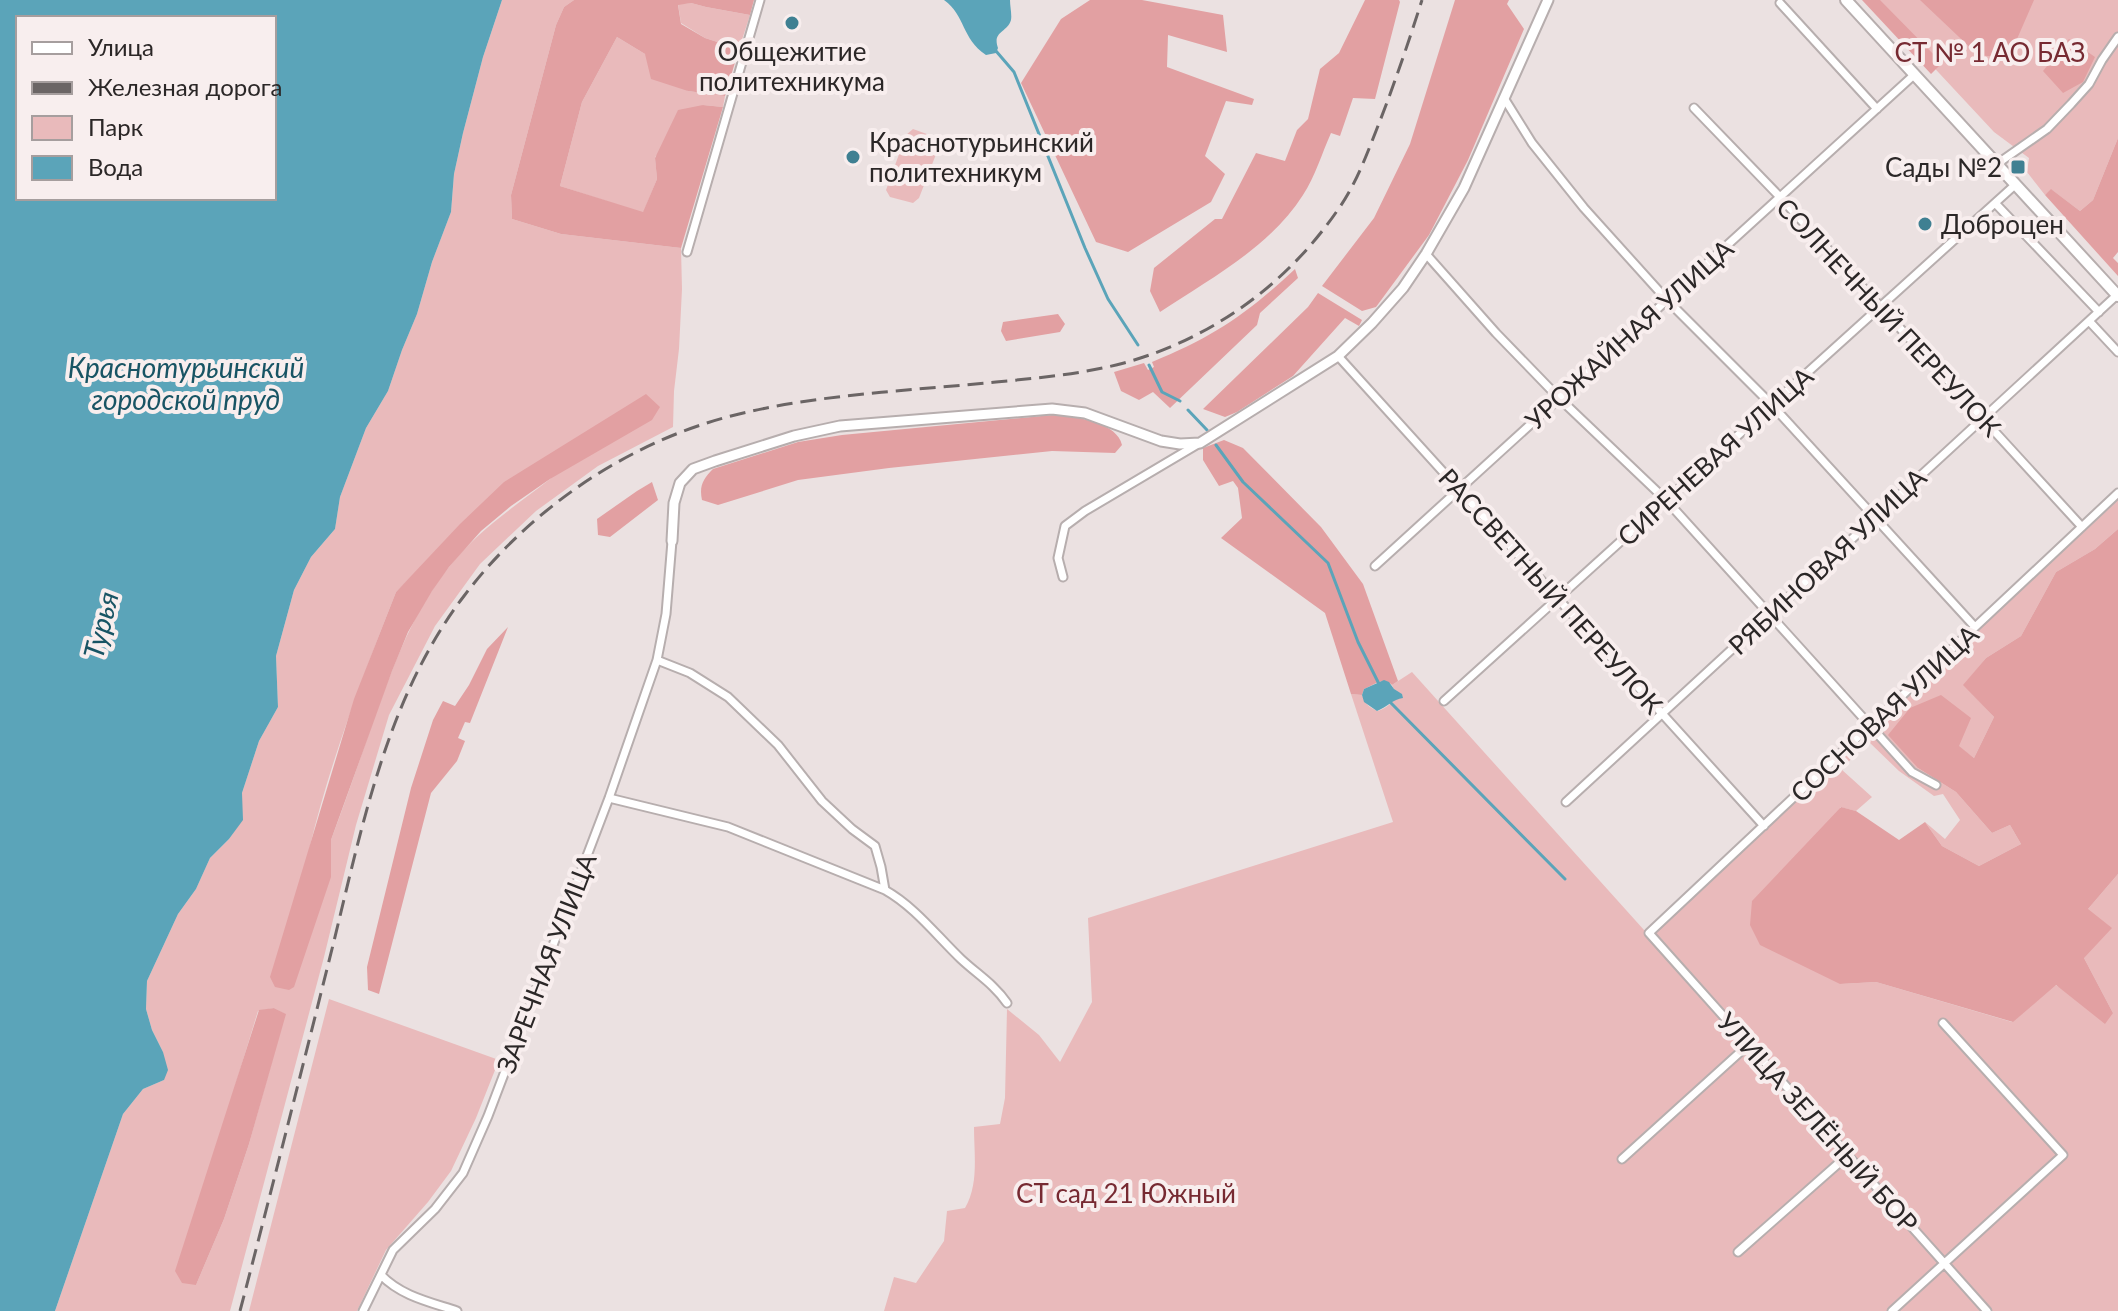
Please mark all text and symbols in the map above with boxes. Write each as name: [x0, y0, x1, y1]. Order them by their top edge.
marker: Общежитие политехникума: [783, 14, 801, 32]
legend: [16, 16, 276, 200]
text: Улица: [88, 32, 154, 61]
place label: Общежитие политехникума: [699, 35, 885, 97]
park label: СТ № 1 АО БАЗ: [1895, 36, 2085, 68]
text: Железная дорога: [88, 72, 283, 101]
text: Парк: [88, 112, 144, 141]
place label: Краснотурьинский политехникум: [869, 126, 1094, 188]
marker: Краснотурьинский политехникум: [844, 148, 862, 166]
place label: Сады №2: [1885, 151, 2002, 183]
text: Вода: [88, 152, 143, 181]
marker: Сады №2: [2009, 158, 2027, 176]
street label: СОЛНЕЧНЫЙ ПЕРЕУЛОК: [1770, 191, 2008, 443]
place label: Доброцен: [1941, 208, 2064, 240]
marker: Доброцен: [1916, 215, 1934, 233]
street label: УРОЖАЙНАЯ УЛИЦА: [1518, 232, 1740, 436]
water label: Краснотурьинский городской пруд: [68, 350, 304, 416]
street label: СИРЕНЕВАЯ УЛИЦА: [1611, 359, 1820, 552]
street label: РЯБИНОВАЯ УЛИЦА: [1721, 461, 1933, 661]
street label: РАССВЕТНЫЙ ПЕРЕУЛОК: [1432, 462, 1670, 721]
water label: Турья: [75, 588, 125, 662]
street label: СОСНОВАЯ УЛИЦА: [1783, 617, 1985, 808]
street label: ЗАРЕЧНАЯ УЛИЦА: [489, 848, 603, 1077]
street label: УЛИЦА ЗЕЛЁНЫЙ БОР: [1711, 1006, 1925, 1238]
park label: СТ сад 21 Южный: [1016, 1177, 1236, 1209]

